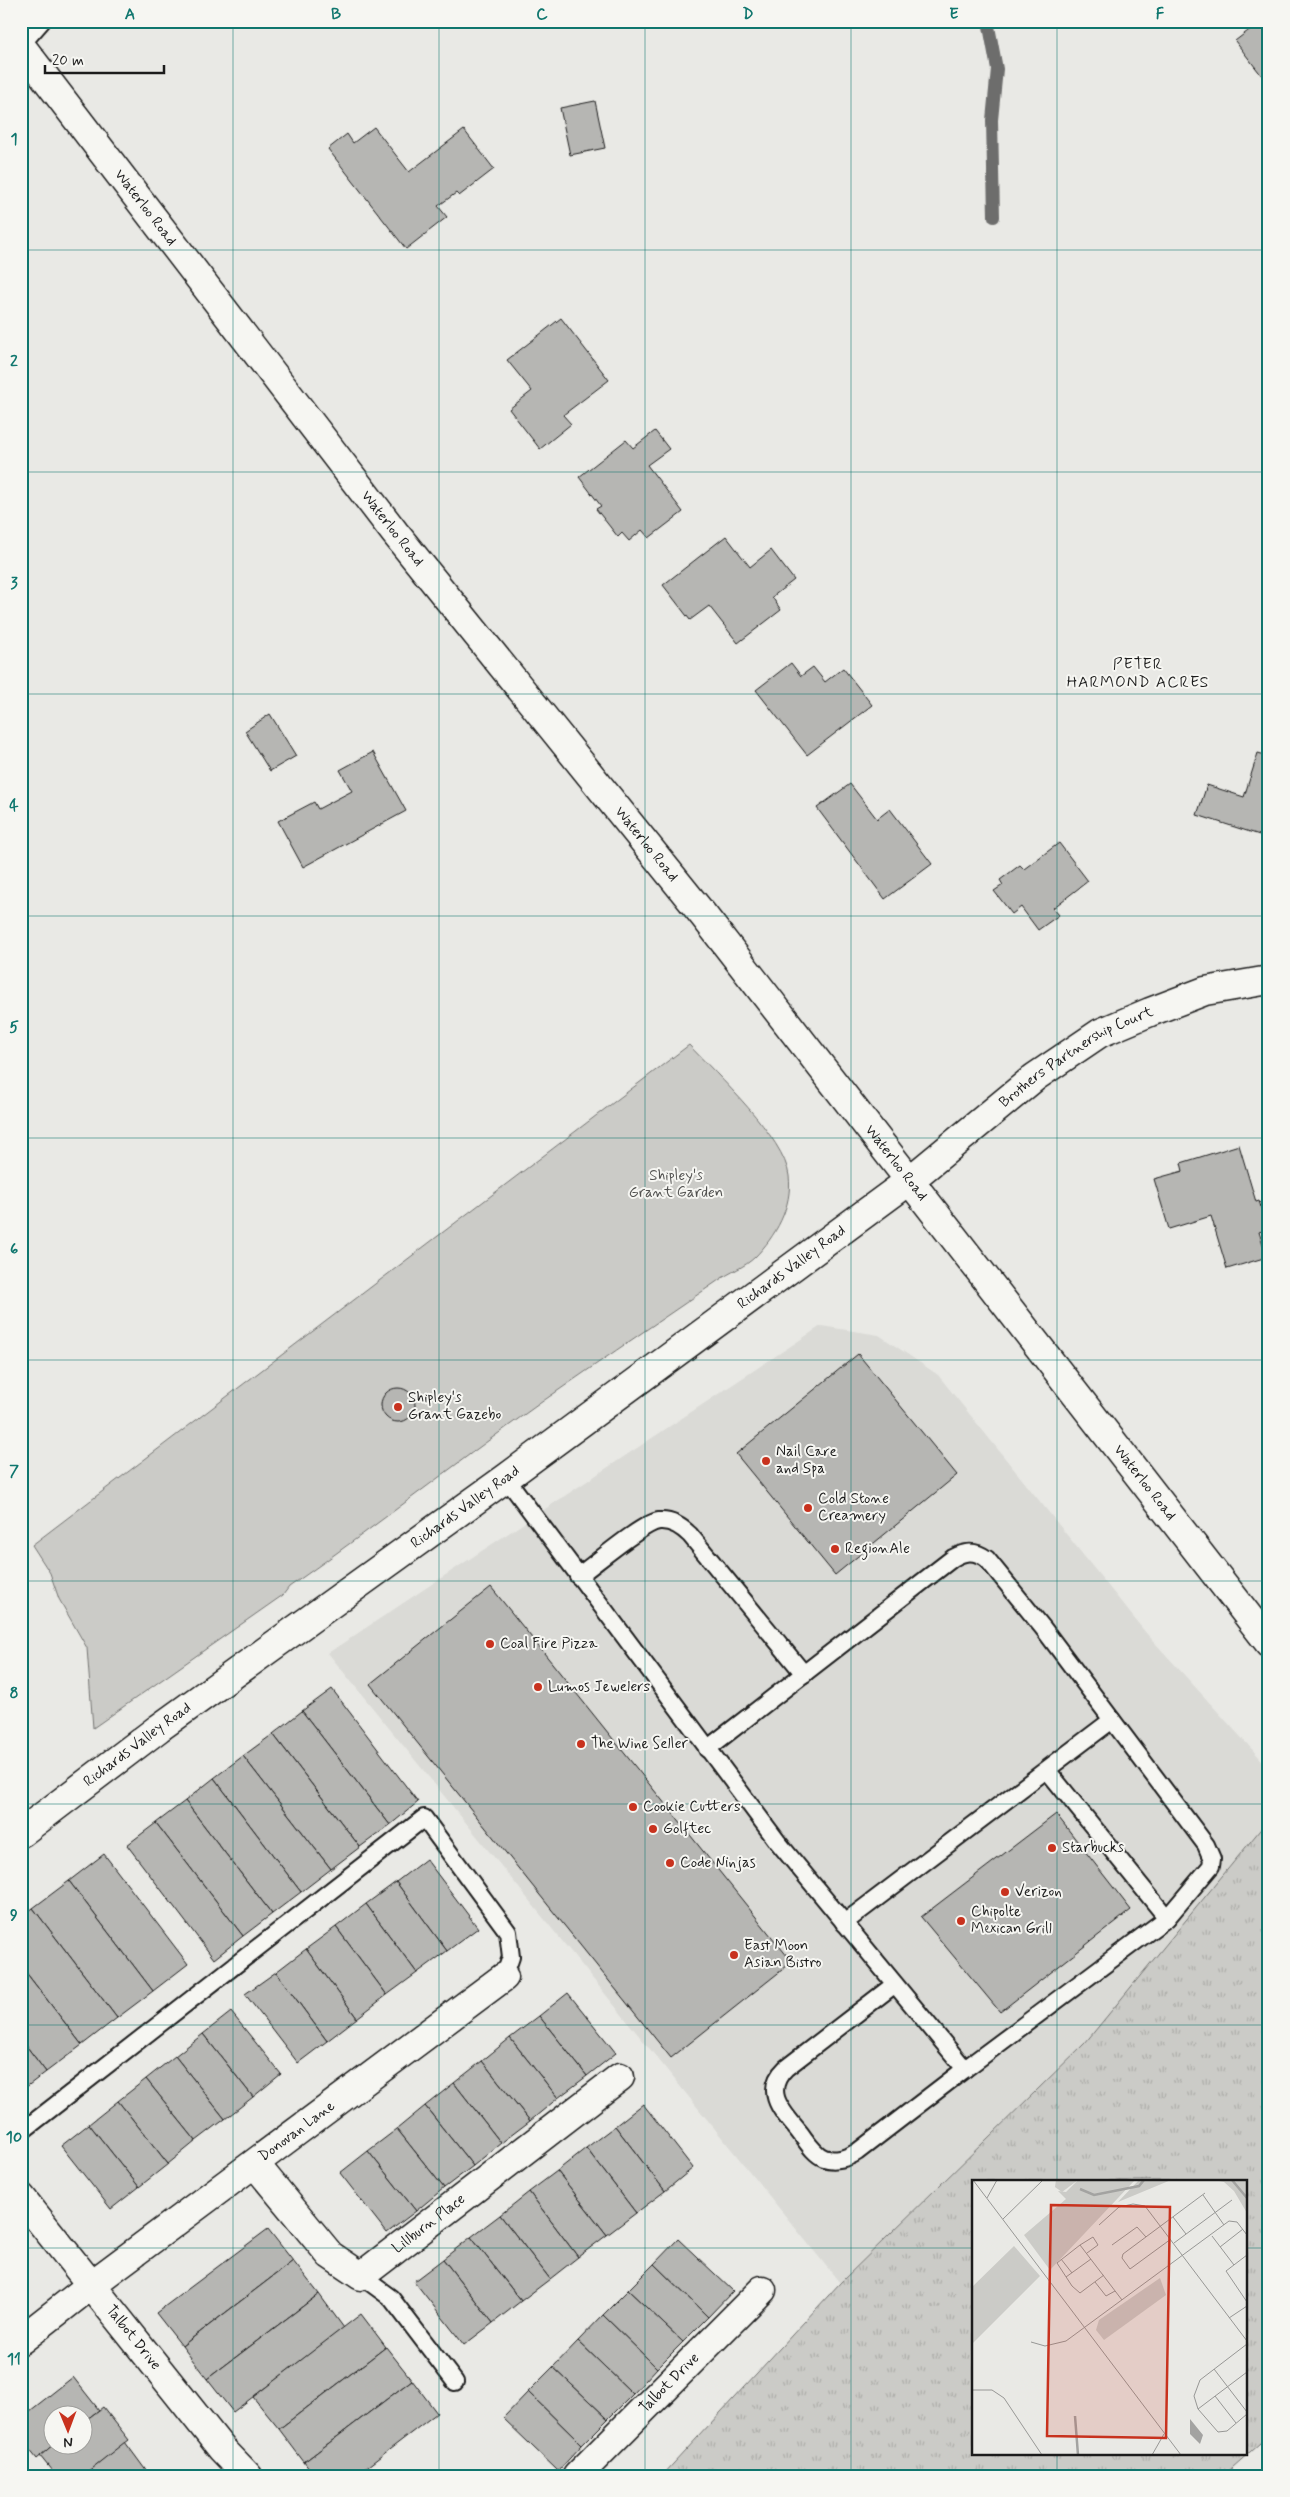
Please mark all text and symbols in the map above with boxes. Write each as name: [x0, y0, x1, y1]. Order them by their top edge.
text: A: [125, 4, 135, 25]
text: B: [331, 4, 341, 25]
text: C: [536, 4, 548, 25]
text: D: [742, 4, 754, 25]
text: E: [949, 4, 959, 25]
text: F: [1156, 4, 1165, 25]
scale bar: [45, 42, 164, 74]
text: 20 m: [52, 51, 84, 71]
text: 1: [10, 129, 18, 150]
street label: Waterloo Road: [110, 166, 181, 250]
text: 2: [10, 351, 18, 372]
street label: Waterloo Road: [356, 487, 428, 571]
text: 3: [10, 573, 18, 594]
district label: PETER HARMOND ACRES: [1067, 654, 1209, 693]
text: 4: [9, 795, 19, 816]
street label: Waterloo Road: [610, 803, 683, 886]
street label: Brothers Partnership Court: [995, 1002, 1156, 1112]
text: 5: [9, 1017, 19, 1038]
street label: Waterloo Road: [860, 1121, 932, 1205]
park label: Shipley's Grant Garden: [629, 1166, 723, 1203]
street label: Richards Valley Road: [734, 1221, 850, 1314]
text: 6: [10, 1239, 18, 1260]
place label: Shipley's Grant Gazebo: [408, 1388, 501, 1425]
marker: Shipley's Grant Gazebo: [392, 1401, 404, 1413]
street label: Waterloo Road: [1109, 1441, 1180, 1525]
place label: Nail Care and Spa: [776, 1442, 837, 1479]
marker: Nail Care and Spa: [760, 1455, 772, 1467]
text: 7: [9, 1461, 19, 1482]
street label: Richards Valley Road: [407, 1461, 524, 1553]
place label: Cold Stone Creamery: [818, 1489, 889, 1526]
marker: Cold Stone Creamery: [802, 1502, 814, 1514]
place label: RegionAle: [845, 1539, 910, 1560]
marker: RegionAle: [829, 1543, 841, 1555]
place label: Coal Fire Pizza: [500, 1634, 598, 1654]
marker: Coal Fire Pizza: [484, 1638, 496, 1650]
place label: Lumos Jewelers: [548, 1677, 651, 1697]
marker: Lumos Jewelers: [532, 1681, 544, 1693]
text: 8: [9, 1683, 19, 1704]
street label: Richards Valley Road: [79, 1698, 195, 1792]
place label: The Wine Seller: [591, 1734, 688, 1754]
marker: The Wine Seller: [575, 1738, 587, 1750]
place label: Cookie Cutters: [643, 1797, 741, 1817]
marker: Cookie Cutters: [627, 1801, 639, 1813]
place label: Golftec: [663, 1819, 711, 1839]
marker: Golftec: [647, 1823, 659, 1835]
place label: Starbucks: [1062, 1838, 1124, 1858]
marker: Starbucks: [1046, 1842, 1058, 1854]
place label: Code Ninjas: [680, 1853, 756, 1873]
marker: Code Ninjas: [664, 1857, 676, 1869]
place label: Verizon: [1015, 1882, 1062, 1902]
marker: Verizon: [999, 1886, 1011, 1898]
place label: Chipolte Mexican Grill: [971, 1902, 1052, 1939]
text: 9: [10, 1905, 18, 1926]
marker: Chipolte Mexican Grill: [955, 1915, 967, 1927]
place label: East Moon Asian Bistro: [744, 1936, 821, 1973]
marker: East Moon Asian Bistro: [728, 1949, 740, 1961]
street label: Donovan Lane: [255, 2096, 339, 2166]
text: 10: [6, 2127, 22, 2148]
inset map: [972, 2180, 1248, 2454]
street label: Lillburn Place: [388, 2189, 470, 2258]
street label: Talbot Drive: [101, 2301, 165, 2375]
street label: Talbot Drive: [635, 2348, 704, 2418]
text: 11: [7, 2349, 21, 2370]
north arrow: [42, 2404, 92, 2454]
text: N: [63, 2433, 73, 2451]

